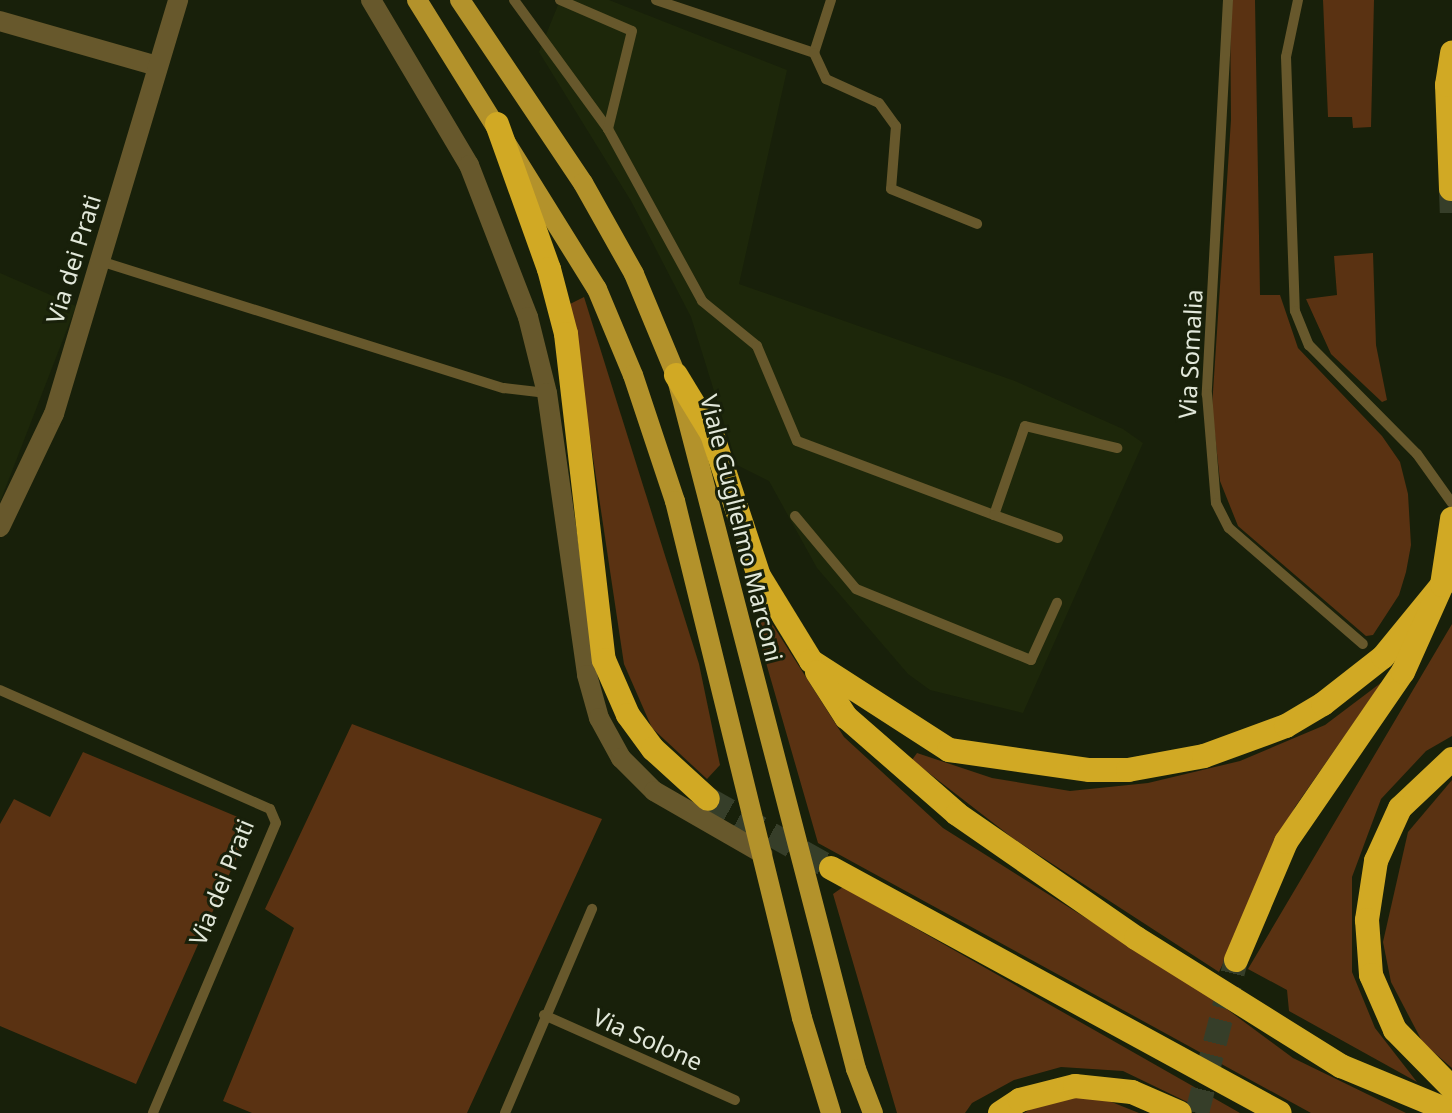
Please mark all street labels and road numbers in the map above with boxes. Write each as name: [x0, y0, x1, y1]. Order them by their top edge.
street label: Via dei Prati: [40, 191, 106, 327]
street label: Via Somalia: [1172, 288, 1208, 420]
street label: Viale Guglielmo Marconi: [695, 392, 789, 664]
street label: Via dei Prati: [183, 815, 259, 949]
street label: Via Solone: [589, 1002, 707, 1076]

